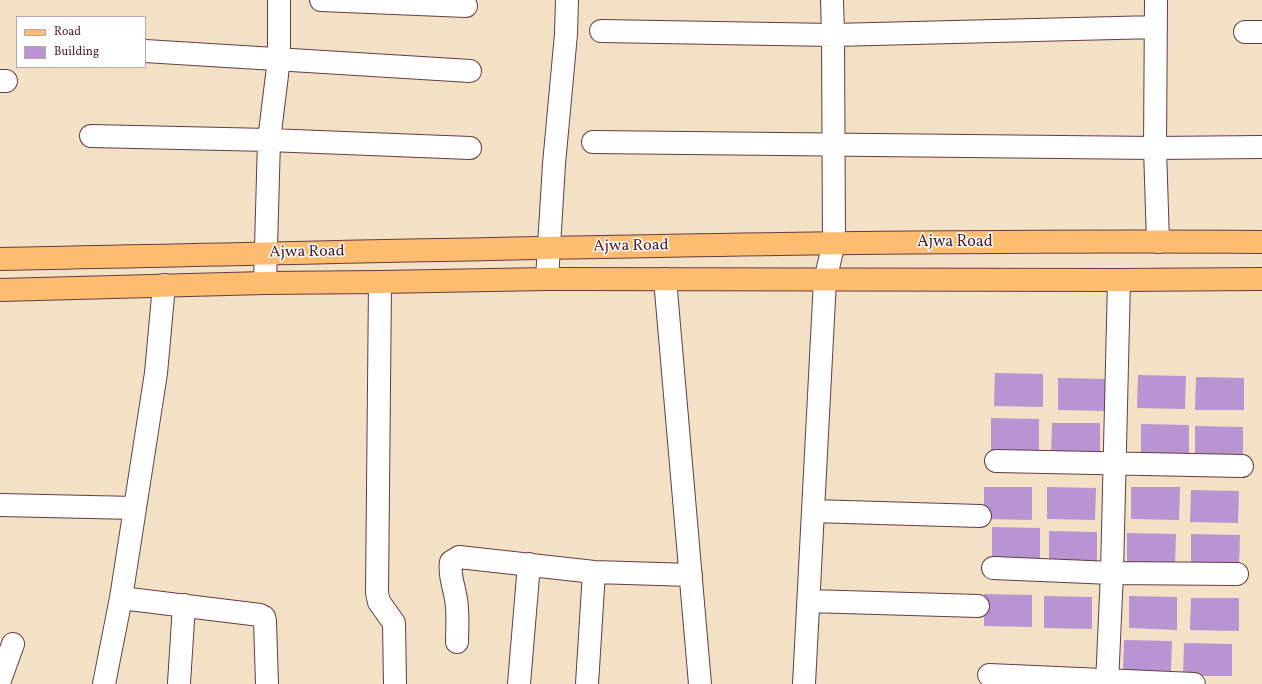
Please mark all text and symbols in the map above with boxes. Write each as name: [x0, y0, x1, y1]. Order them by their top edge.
legend: [16, 16, 146, 68]
text: Road: [54, 24, 81, 40]
text: Building: [54, 44, 99, 60]
street label: Ajwa Road: [917, 233, 993, 253]
street label: Ajwa Road: [593, 237, 669, 257]
street label: Ajwa Road: [269, 243, 345, 263]

